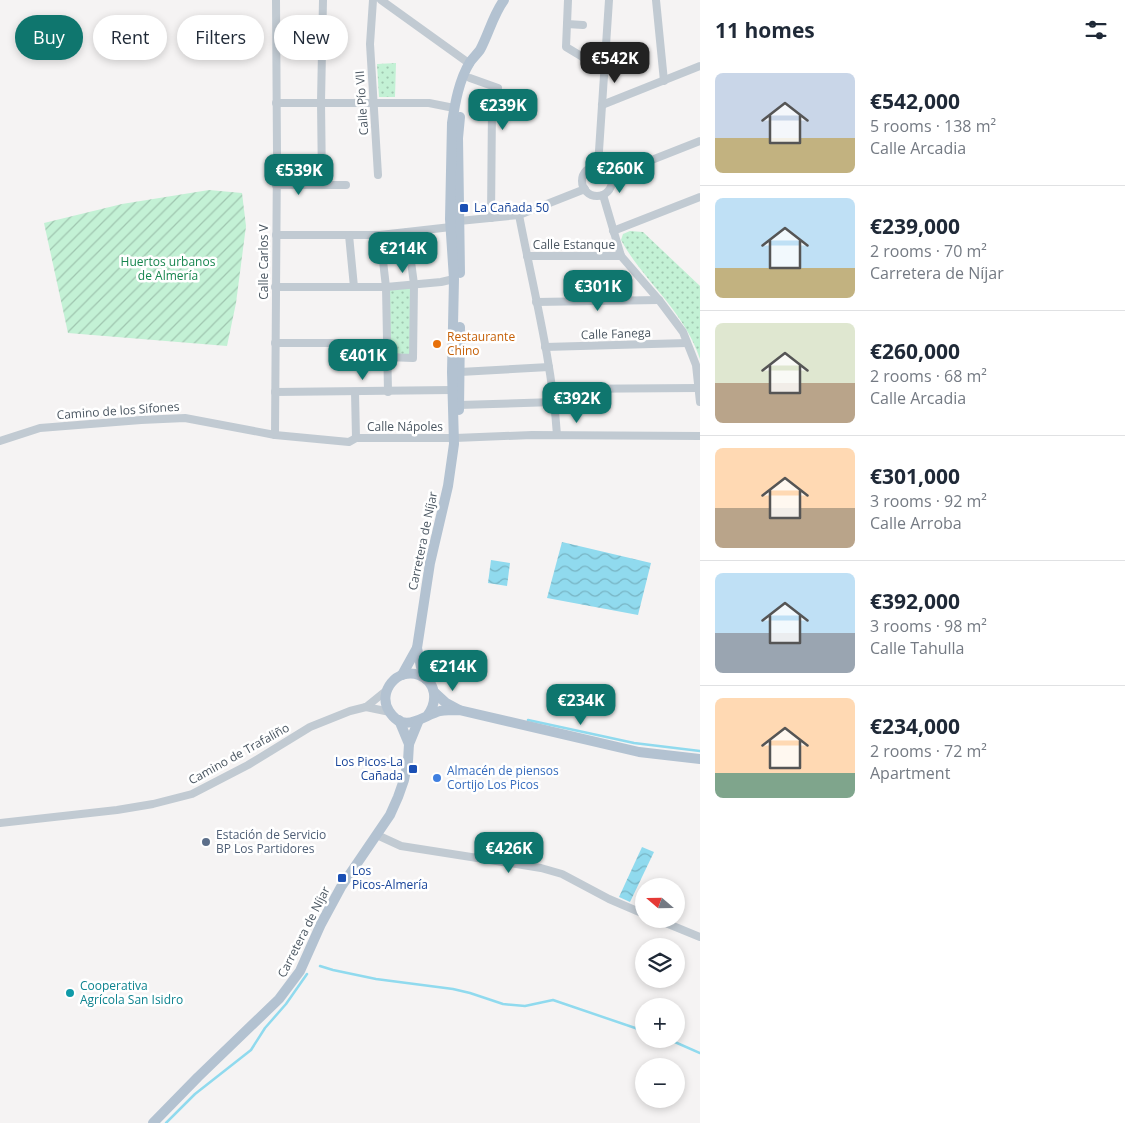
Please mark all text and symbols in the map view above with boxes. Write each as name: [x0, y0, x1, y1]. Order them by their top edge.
chip: Buy: [15, 15, 83, 60]
chip: Rent: [93, 15, 167, 60]
chip: Filters: [177, 15, 264, 60]
chip: New: [274, 15, 348, 60]
text: 11 homes: [715, 16, 815, 44]
icon: filters: [1082, 16, 1110, 44]
pin: €542K: [580, 42, 650, 84]
text: €542K: [591, 47, 639, 69]
street label: Calle Pío VII: [351, 70, 372, 136]
text: €542,000: [870, 87, 960, 115]
pin: €239K: [468, 88, 538, 131]
icon: home: [755, 93, 815, 153]
text: €239K: [479, 94, 527, 116]
text: 5 rooms · 138 m²: [870, 115, 996, 137]
text: Calle Arcadia: [870, 137, 966, 159]
pin: €260K: [585, 152, 655, 194]
pin: €539K: [264, 154, 334, 196]
text: €260K: [596, 157, 644, 179]
text: €539K: [275, 159, 323, 181]
place label: La Cañada 50: [474, 199, 549, 216]
marker: La Cañada 50: [458, 202, 470, 214]
text: €239,000: [870, 212, 960, 240]
icon: home: [755, 218, 815, 278]
street label: Calle Carlos V: [255, 223, 272, 300]
pin: €214K: [368, 232, 438, 274]
street label: Calle Estanque: [533, 236, 615, 253]
text: €214K: [379, 237, 427, 259]
text: 2 rooms · 70 m²: [870, 240, 987, 262]
park label: Huertos urbanos de Almería: [121, 253, 216, 284]
text: Carretera de Níjar: [870, 262, 1004, 284]
pin: €301K: [563, 270, 633, 312]
text: €301K: [574, 275, 622, 297]
street label: Calle Fanega: [581, 324, 651, 343]
place label: Restaurante Chino: [447, 328, 515, 359]
text: €260,000: [870, 337, 960, 365]
pin: €401K: [328, 338, 398, 381]
marker: Restaurante Chino: [431, 338, 443, 350]
icon: home: [755, 343, 815, 403]
text: €401K: [339, 344, 387, 366]
text: 2 rooms · 68 m²: [870, 365, 987, 387]
pin: €392K: [542, 382, 612, 424]
text: €392K: [553, 387, 601, 409]
text: Calle Arcadia: [870, 387, 966, 409]
street label: Camino de los Sifones: [56, 398, 180, 423]
street label: Calle Nápoles: [367, 418, 443, 435]
text: €301,000: [870, 462, 960, 490]
icon: home: [755, 468, 815, 528]
street label: Carretera de Níjar: [404, 490, 441, 592]
text: 3 rooms · 92 m²: [870, 490, 987, 512]
text: Calle Arroba: [870, 512, 962, 534]
text: €392,000: [870, 587, 960, 615]
icon: home: [755, 593, 815, 653]
text: 3 rooms · 98 m²: [870, 615, 987, 637]
text: Calle Tahulla: [870, 637, 964, 659]
pin: €214K: [418, 650, 488, 692]
text: €214K: [429, 655, 477, 677]
pin: €234K: [546, 684, 616, 726]
text: €234K: [557, 689, 605, 711]
text: €234,000: [870, 712, 960, 740]
icon: home: [755, 718, 815, 778]
street label: Camino de Trafaliño: [185, 719, 292, 788]
text: 2 rooms · 72 m²: [870, 740, 987, 762]
place label: Los Picos-La Cañada: [335, 753, 403, 784]
place label: Almacén de piensos Cortijo Los Picos: [447, 762, 559, 793]
text: Apartment: [870, 762, 950, 784]
marker: Los Picos-La Cañada: [407, 763, 419, 775]
marker: Almacén de piensos Cortijo Los Picos: [431, 772, 443, 784]
place label: Estación de Servicio BP Los Partidores: [216, 826, 326, 857]
pin: €426K: [474, 832, 544, 874]
marker: Estación de Servicio BP Los Partidores: [200, 836, 212, 848]
text: €426K: [485, 837, 533, 859]
place label: Los Picos-Almería: [352, 862, 428, 893]
marker: Los Picos-Almería: [336, 872, 348, 884]
north arrow: [635, 878, 685, 928]
map controls: [635, 878, 685, 1108]
street label: Carretera de Níjar: [273, 883, 334, 980]
button: layers: [635, 938, 685, 988]
place label: Cooperativa Agrícola San Isidro: [80, 977, 183, 1008]
marker: Cooperativa Agrícola San Isidro: [64, 987, 76, 999]
button: +: [635, 998, 685, 1048]
button: −: [635, 1058, 685, 1108]

